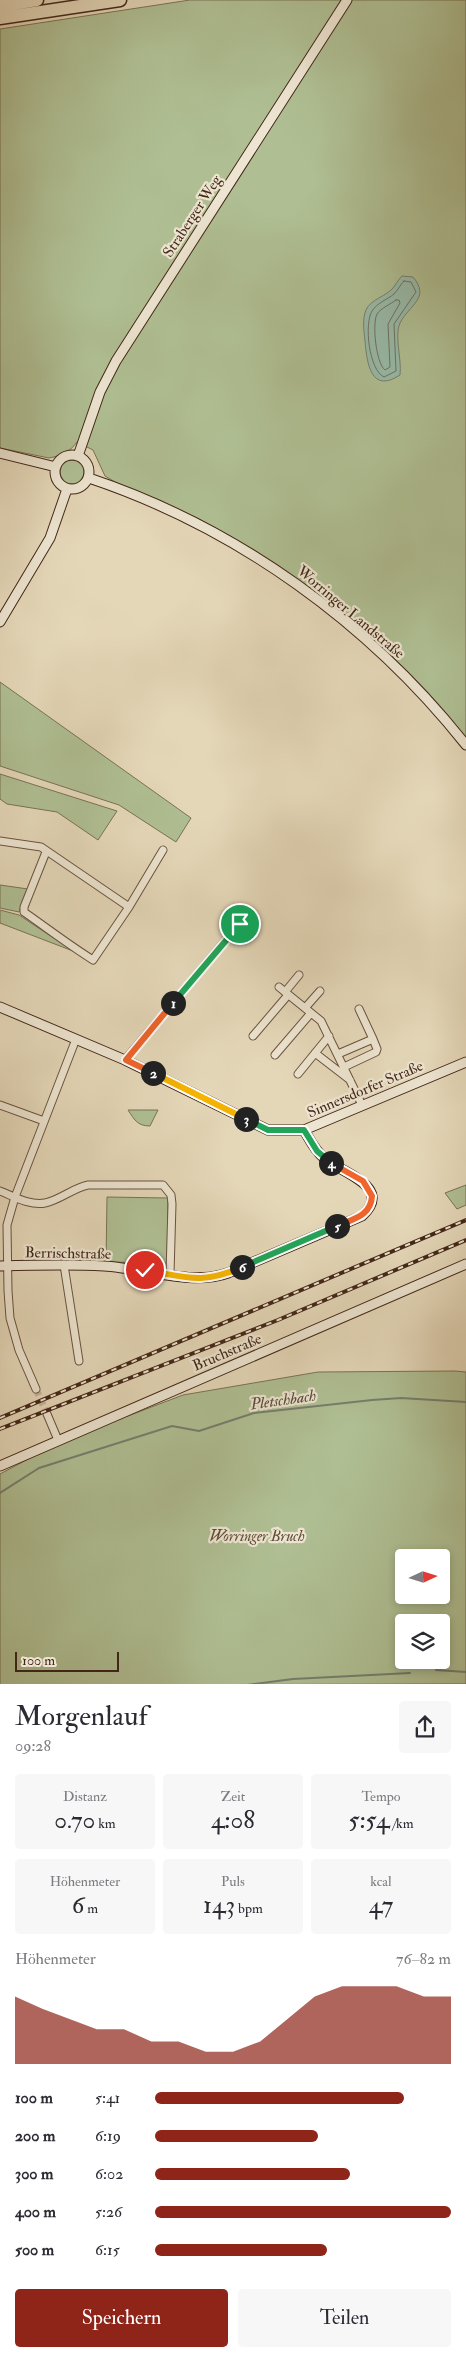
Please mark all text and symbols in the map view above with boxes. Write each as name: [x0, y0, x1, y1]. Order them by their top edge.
street label: Straberger Weg: [159, 171, 226, 261]
street label: Worringer Landstraße: [292, 561, 408, 663]
pin: [219, 903, 261, 945]
icon: arrive: [226, 910, 254, 938]
pin: 1: [160, 990, 186, 1016]
text: 1: [171, 995, 176, 1012]
street label: Sinnersdorfer Straße: [304, 1056, 426, 1122]
pin: 2: [140, 1060, 166, 1086]
text: 2: [150, 1065, 157, 1082]
pin: 3: [234, 1106, 258, 1132]
text: 3: [244, 1111, 249, 1128]
pin: 4: [318, 1150, 344, 1176]
text: 4: [328, 1155, 335, 1172]
pin: 5: [324, 1214, 350, 1238]
text: 5: [334, 1218, 341, 1235]
street label: Berrischstraße: [25, 1243, 111, 1264]
pin: [124, 1249, 166, 1291]
pin: 6: [230, 1254, 254, 1280]
icon: check: [131, 1256, 159, 1284]
text: 6: [239, 1259, 246, 1276]
street label: Bruchstraße: [190, 1329, 265, 1375]
water label: Pletschbach: [248, 1385, 317, 1415]
park label: Worringer Bruch: [209, 1527, 305, 1546]
north arrow: [395, 1549, 450, 1604]
map controls: [395, 1549, 450, 1669]
button: layers: [395, 1614, 450, 1669]
scale bar: [15, 1650, 119, 1673]
text: 100 m: [22, 1652, 55, 1669]
text: Morgenlauf: [15, 1699, 148, 1734]
button: share: [399, 1701, 451, 1753]
text: 09:28: [15, 1736, 51, 1756]
text: Distanz: [63, 1788, 107, 1805]
text: Zeit: [221, 1788, 245, 1805]
text: Tempo: [361, 1788, 401, 1805]
text: 0.70: [54, 1805, 95, 1836]
text: 4:08: [211, 1805, 255, 1836]
text: 5:54: [348, 1805, 389, 1836]
text: km: [95, 1815, 116, 1832]
text: /km: [389, 1815, 414, 1832]
text: Höhenmeter: [50, 1873, 120, 1890]
text: Puls: [221, 1873, 245, 1890]
text: kcal: [370, 1873, 392, 1890]
text: 6: [72, 1890, 84, 1921]
text: 143: [203, 1890, 235, 1921]
text: 47: [369, 1890, 393, 1921]
text: m: [84, 1900, 98, 1917]
text: bpm: [235, 1900, 263, 1917]
text: Höhenmeter: [15, 1949, 96, 1969]
text: 76–82 m: [396, 1949, 451, 1969]
text: 100 m: [15, 2088, 53, 2108]
text: 5:41: [95, 2088, 120, 2108]
text: 200 m: [15, 2126, 55, 2146]
text: 6:19: [95, 2126, 121, 2146]
text: 300 m: [15, 2164, 53, 2184]
text: 6:02: [95, 2164, 123, 2184]
text: 400 m: [15, 2202, 56, 2222]
text: 5:26: [95, 2202, 122, 2222]
text: 500 m: [15, 2240, 54, 2260]
text: 6:15: [95, 2240, 120, 2260]
button: Speichern: [15, 2289, 228, 2347]
button: Teilen: [238, 2289, 451, 2347]

